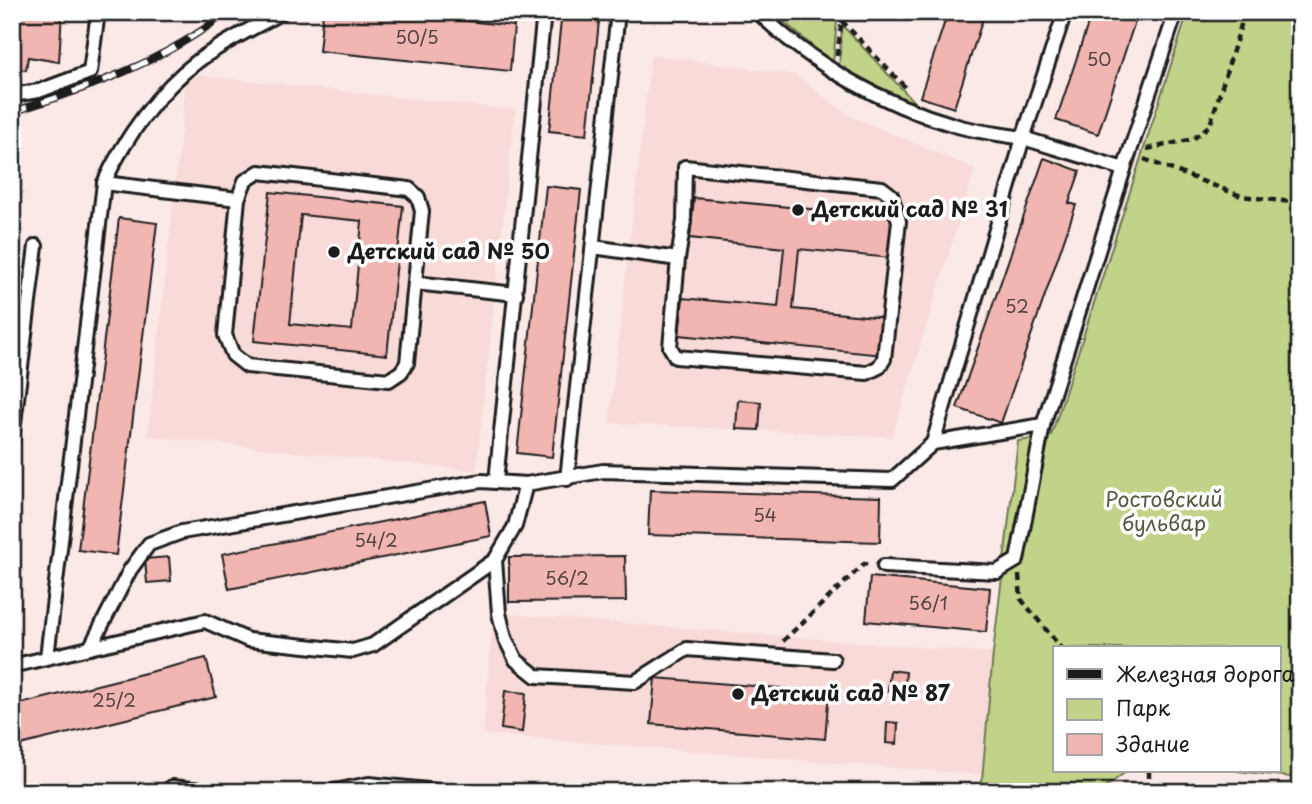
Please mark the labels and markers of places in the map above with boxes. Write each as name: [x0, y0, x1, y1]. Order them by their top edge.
place label: Детский сад № 31: [811, 192, 1008, 224]
marker: Детский сад № 31: [790, 202, 806, 218]
place label: Детский сад № 50: [347, 234, 550, 266]
marker: Детский сад № 50: [326, 244, 342, 260]
place label: Детский сад № 87: [751, 676, 951, 708]
marker: Детский сад № 87: [730, 686, 746, 702]

